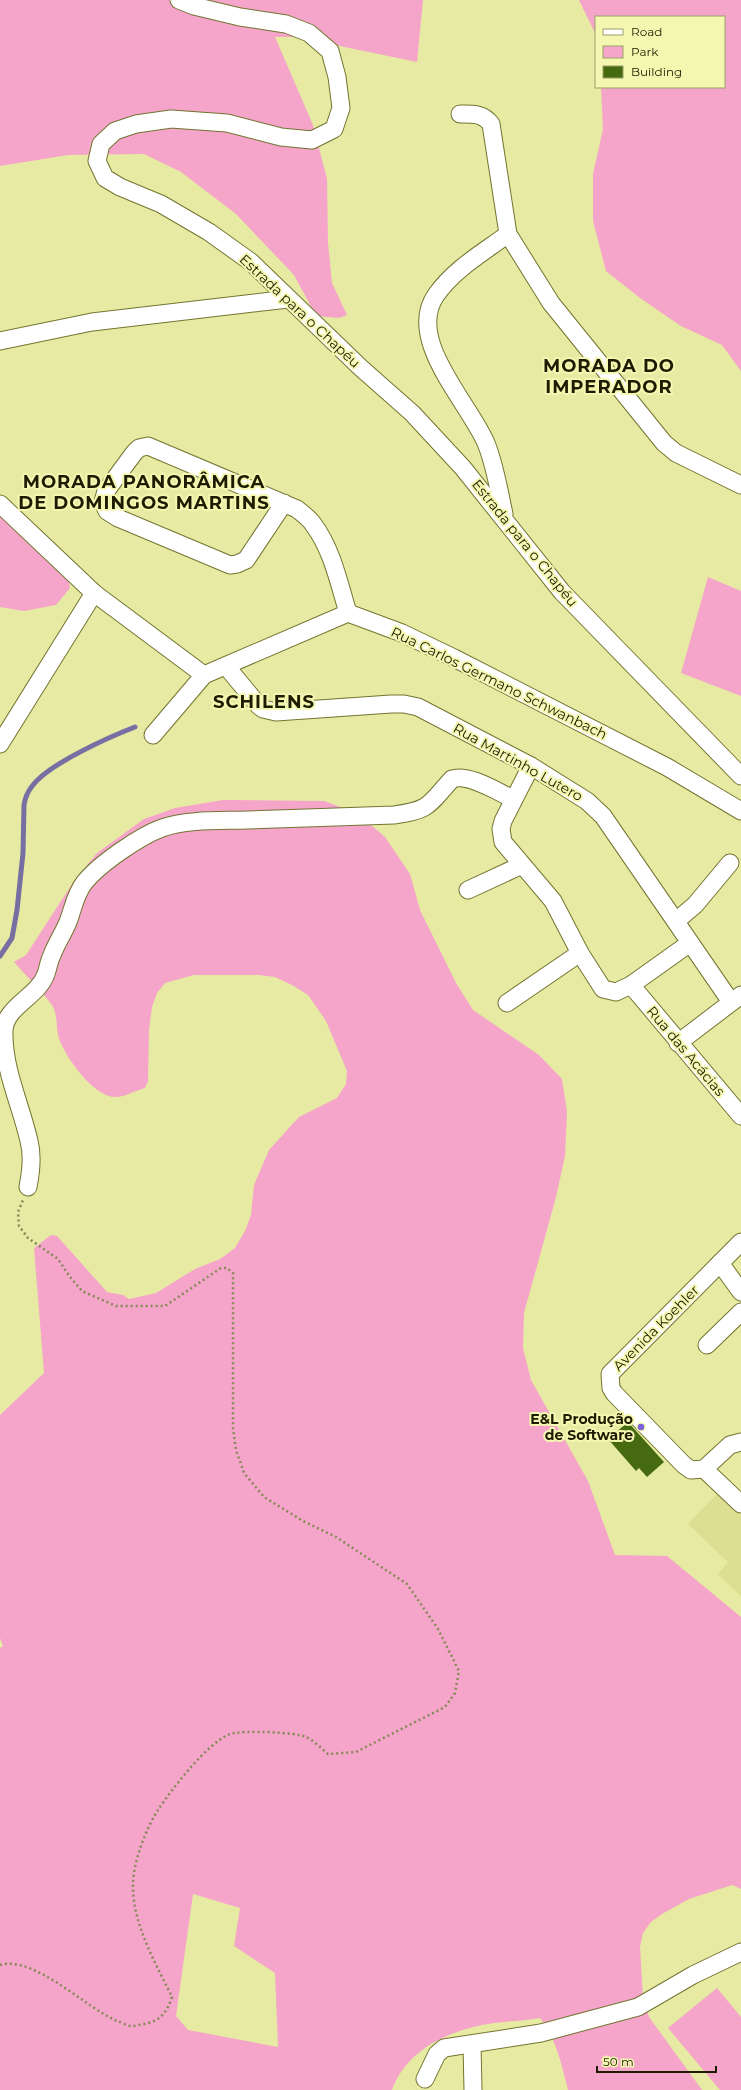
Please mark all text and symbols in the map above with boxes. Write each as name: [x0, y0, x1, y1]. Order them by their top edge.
legend: [595, 16, 725, 88]
text: Road: [631, 24, 662, 39]
text: Park: [631, 44, 659, 59]
text: Building: [631, 64, 682, 79]
street label: Estrada para o Chapéu: [236, 250, 364, 372]
district label: MORADA DO IMPERADOR: [543, 355, 675, 398]
district label: MORADA PANORÂMICA DE DOMINGOS MARTINS: [18, 471, 270, 514]
street label: Estrada para o Chapéu: [468, 476, 582, 610]
street label: Rua Carlos Germano Schwanbach: [388, 623, 610, 743]
district label: SCHILENS: [213, 691, 315, 713]
street label: Rua Martinho Lutero: [450, 719, 586, 805]
street label: Rua das Acácias: [643, 1002, 729, 1100]
street label: Avenida Koehler: [609, 1281, 703, 1375]
place label: E&L Produção de Software: [530, 1410, 633, 1444]
marker: E&L Produção de Software: [636, 1422, 646, 1432]
scale bar: [597, 2048, 716, 2074]
text: 50 m: [603, 2054, 634, 2069]

